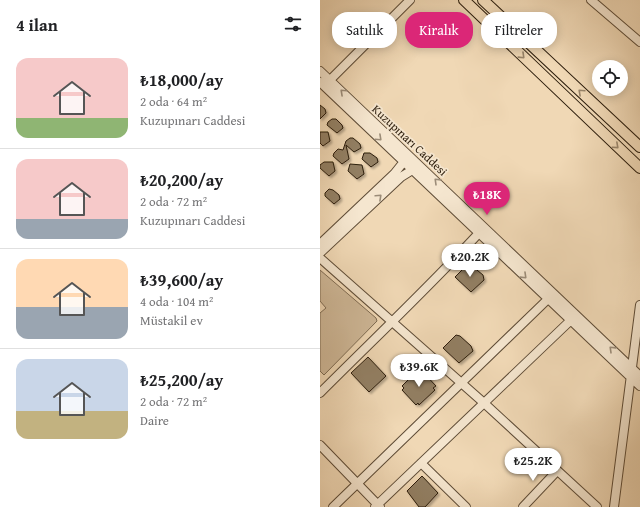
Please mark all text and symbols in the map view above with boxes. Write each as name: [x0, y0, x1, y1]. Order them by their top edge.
text: 4 ilan: [16, 12, 58, 37]
chip: Satılık: [332, 12, 397, 48]
chip: Kiralık: [405, 12, 473, 48]
chip: Filtreler: [481, 12, 557, 48]
icon: filters: [282, 13, 304, 35]
one-way arrow: [517, 51, 525, 59]
map controls: [592, 60, 628, 96]
button: locate: [592, 60, 628, 96]
text: ₺18,000/ay: [140, 67, 223, 92]
icon: home: [48, 74, 96, 122]
one-way arrow: [578, 89, 586, 96]
one-way arrow: [340, 90, 347, 97]
text: 2 oda · 64 m²: [140, 92, 207, 111]
street label: Kuzupınarı Caddesi: [369, 101, 452, 180]
text: Kuzupınarı Caddesi: [140, 111, 245, 130]
one-way arrow: [374, 133, 382, 141]
one-way arrow: [611, 141, 619, 149]
text: ₺20,200/ay: [140, 167, 223, 192]
icon: home: [48, 175, 96, 223]
one-way arrow: [434, 179, 442, 186]
pin: ₺18K: [463, 182, 511, 216]
text: ₺18K: [473, 185, 501, 204]
text: 2 oda · 72 m²: [140, 192, 207, 211]
one-way arrow: [374, 194, 382, 202]
text: Kuzupınarı Caddesi: [140, 211, 245, 230]
pin: ₺20.2K: [437, 244, 503, 278]
text: ₺20.2K: [451, 247, 489, 266]
text: ₺39,600/ay: [140, 267, 223, 292]
one-way arrow: [519, 271, 527, 278]
icon: home: [48, 275, 96, 323]
text: 4 oda · 104 m²: [140, 292, 213, 311]
text: Müstakil ev: [140, 311, 203, 330]
one-way arrow: [609, 346, 617, 354]
pin: ₺39.6K: [386, 354, 452, 388]
text: ₺39.6K: [400, 357, 438, 376]
text: ₺25,200/ay: [140, 367, 223, 392]
icon: home: [48, 375, 96, 423]
text: 2 oda · 72 m²: [140, 392, 207, 411]
text: Daire: [140, 411, 169, 430]
pin: ₺25.2K: [500, 448, 566, 482]
text: ₺25.2K: [514, 451, 552, 470]

